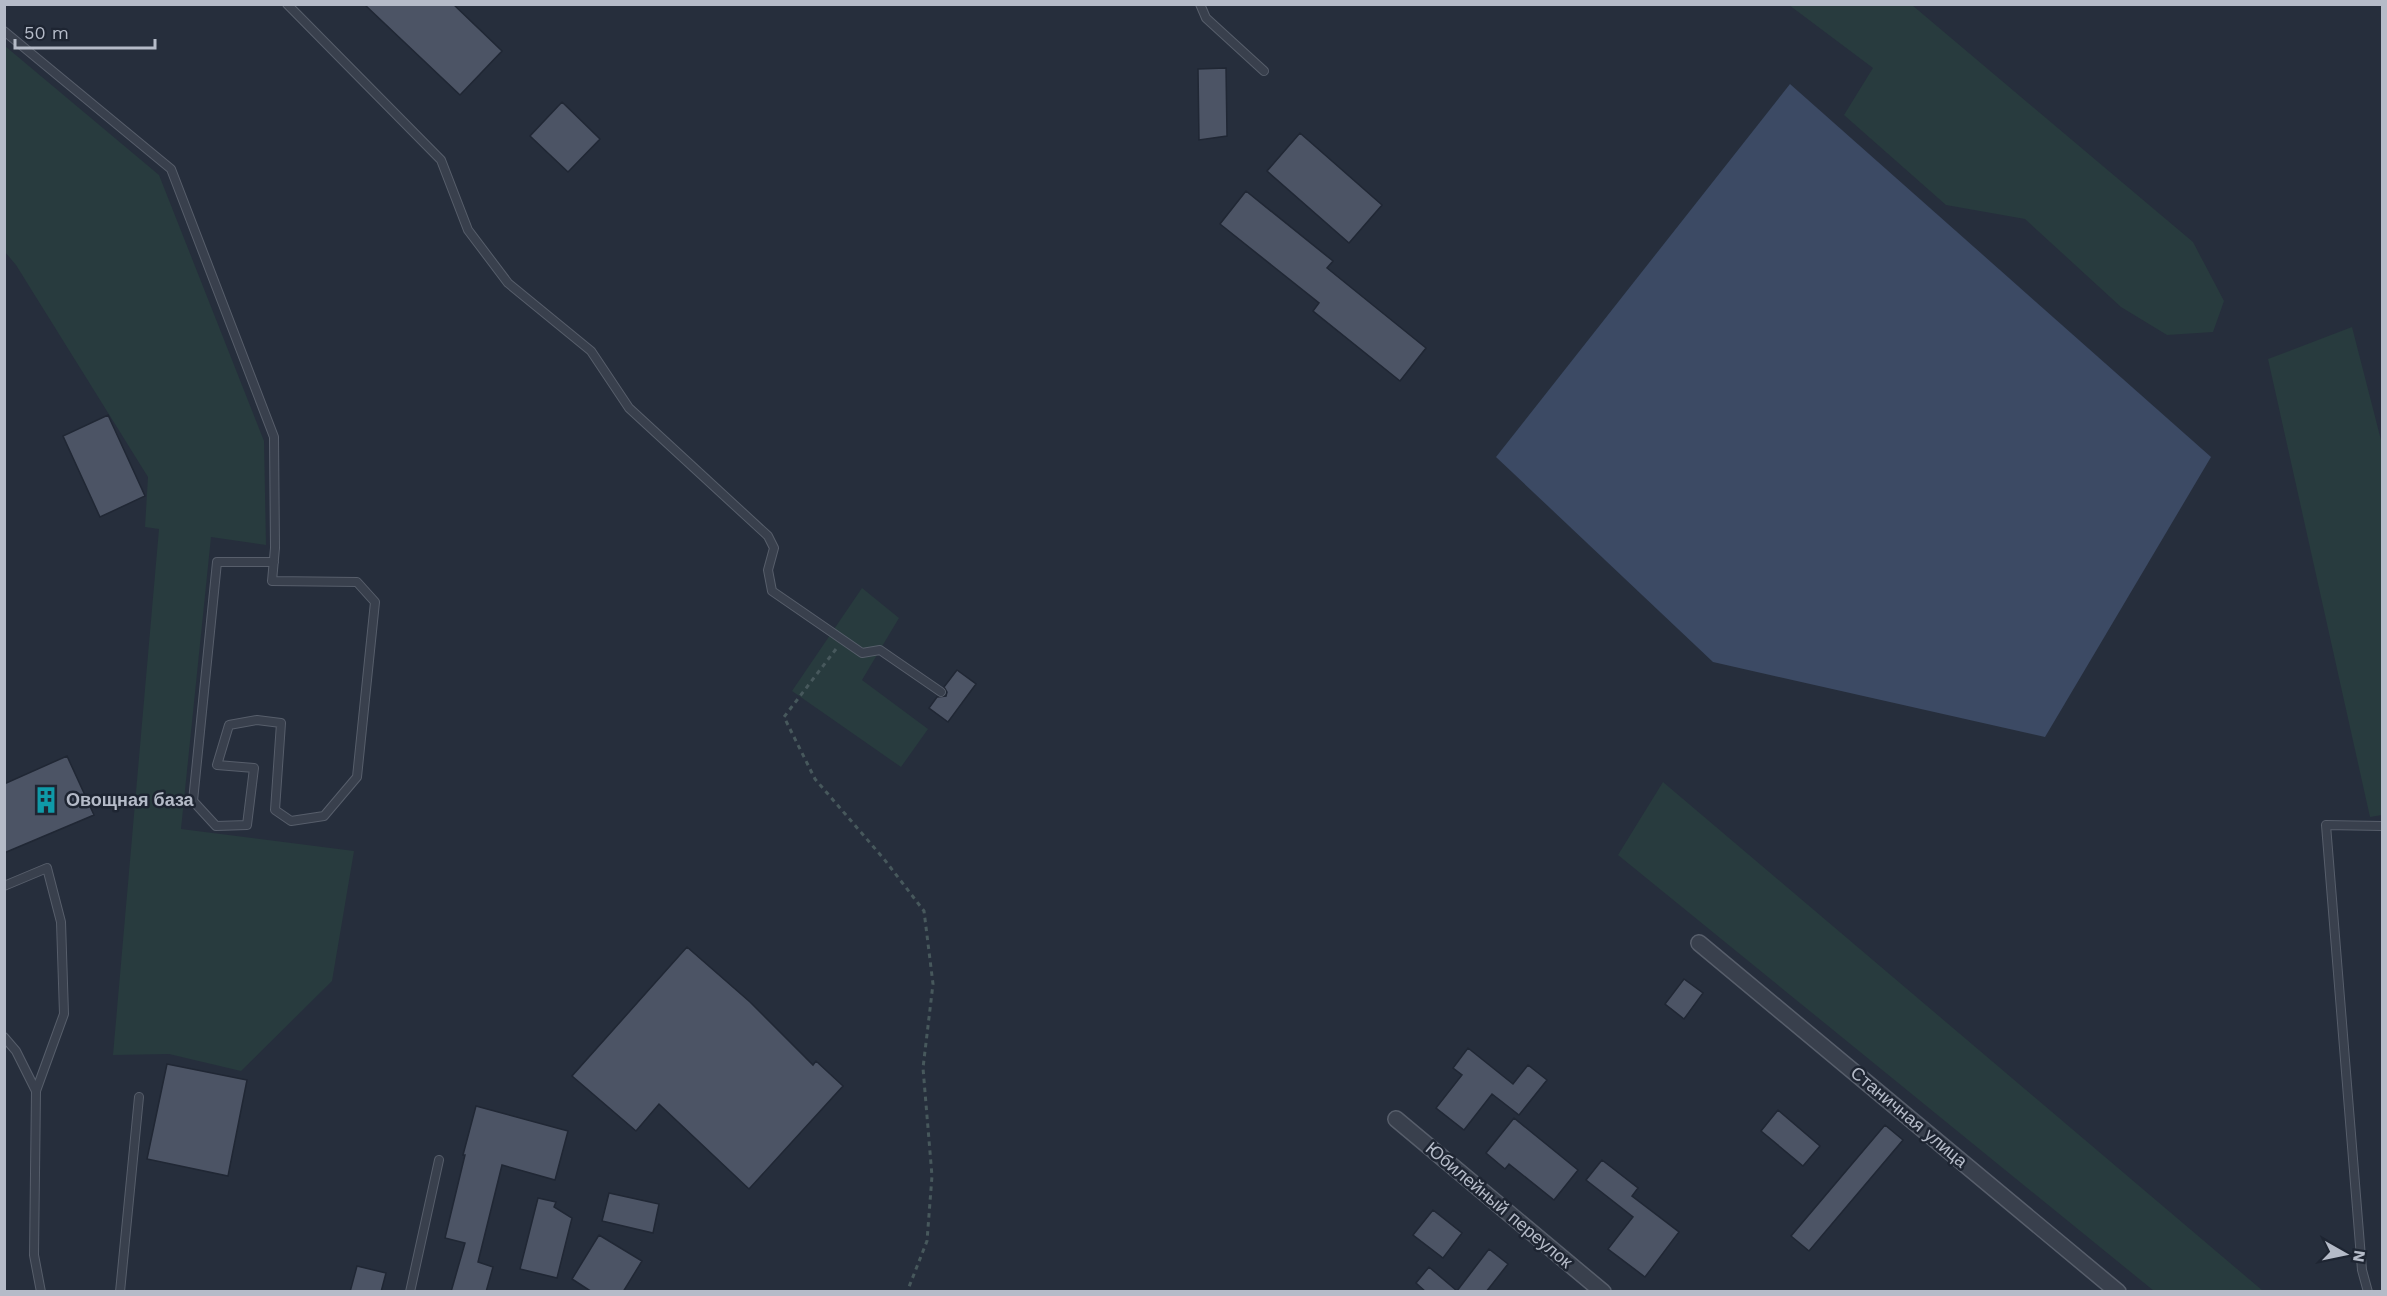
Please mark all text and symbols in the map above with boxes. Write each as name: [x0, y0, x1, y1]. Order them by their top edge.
scale bar: [15, 12, 154, 50]
text: 50 m: [24, 22, 69, 43]
building icon: Овощная база: [31, 785, 61, 815]
place label: Овощная база: [66, 789, 195, 810]
street label: Станичная улица: [1847, 1062, 1973, 1172]
street label: Юбилейный переулок: [1422, 1137, 1577, 1272]
north arrow: [2315, 1224, 2375, 1284]
text: N: [2349, 1249, 2370, 1264]

